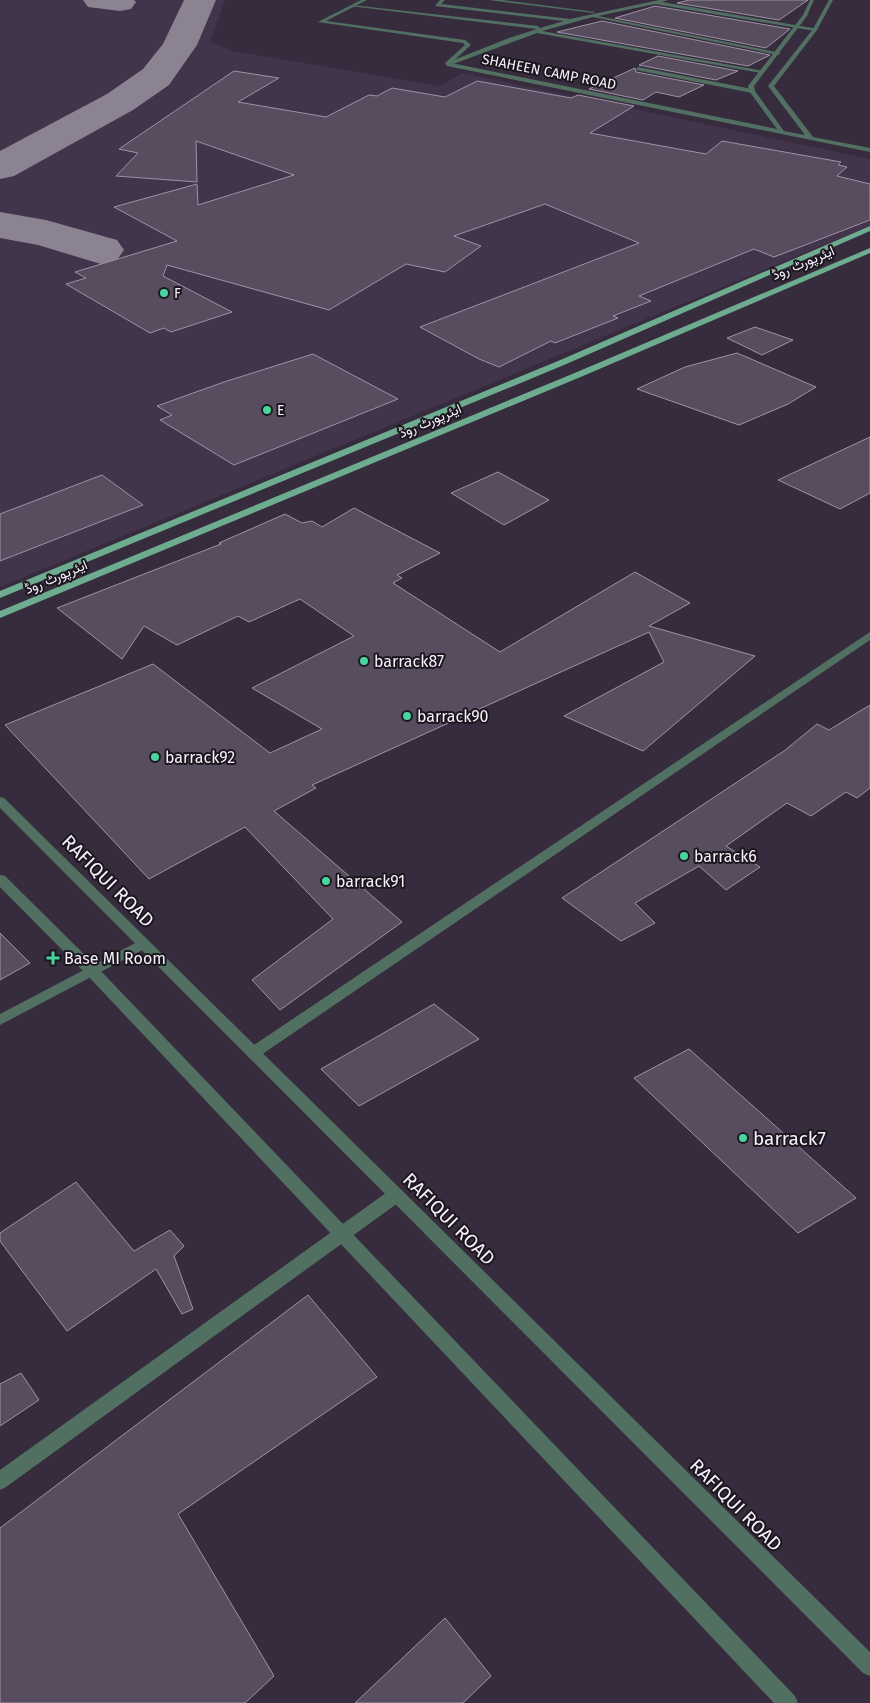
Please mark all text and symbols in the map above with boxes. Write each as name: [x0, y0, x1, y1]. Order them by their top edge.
street label: SHAHEEN CAMP ROAD: [480, 51, 618, 93]
street label: ایئرپورٹ روڈ: [769, 242, 837, 285]
place label: F: [174, 285, 181, 302]
marker: F: [158, 287, 170, 299]
street label: ایئرپورٹ روڈ: [396, 400, 464, 443]
place label: E: [277, 402, 285, 419]
marker: E: [261, 404, 273, 416]
street label: ایئرپورٹ روڈ: [22, 556, 90, 599]
place label: barrack87: [374, 652, 444, 671]
marker: barrack87: [358, 655, 370, 667]
place label: barrack90: [417, 707, 489, 726]
marker: barrack90: [401, 710, 413, 722]
place label: barrack92: [165, 748, 235, 767]
marker: barrack92: [149, 751, 161, 763]
street label: RAFIQUI ROAD: [57, 830, 159, 932]
place label: barrack6: [694, 847, 757, 866]
marker: barrack6: [678, 850, 690, 862]
place label: barrack91: [336, 872, 405, 891]
marker: barrack91: [320, 875, 332, 887]
place label: Base MI Room: [64, 949, 166, 968]
marker: Base MI Room: [46, 951, 60, 965]
place label: barrack7: [753, 1127, 826, 1150]
marker: barrack7: [737, 1132, 749, 1144]
street label: RAFIQUI ROAD: [398, 1168, 500, 1270]
street label: RAFIQUI ROAD: [685, 1454, 787, 1556]

